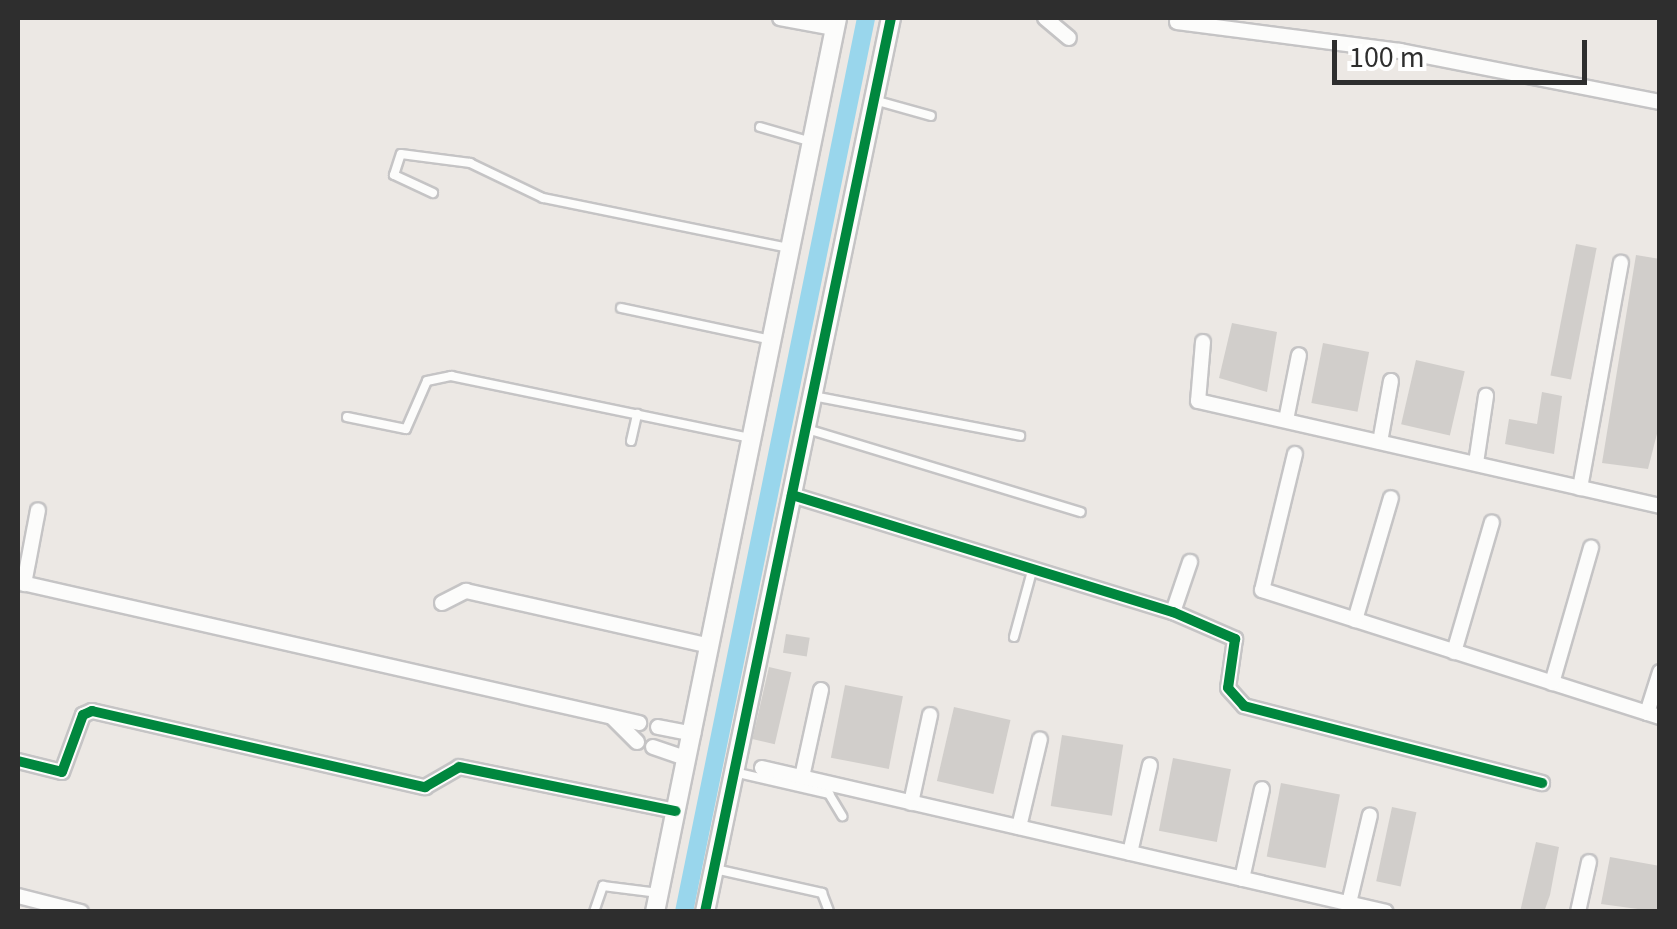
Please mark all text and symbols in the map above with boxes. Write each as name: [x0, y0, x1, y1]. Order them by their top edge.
scale bar: [1337, 20, 1592, 82]
text: 100 m: [1349, 36, 1425, 79]

